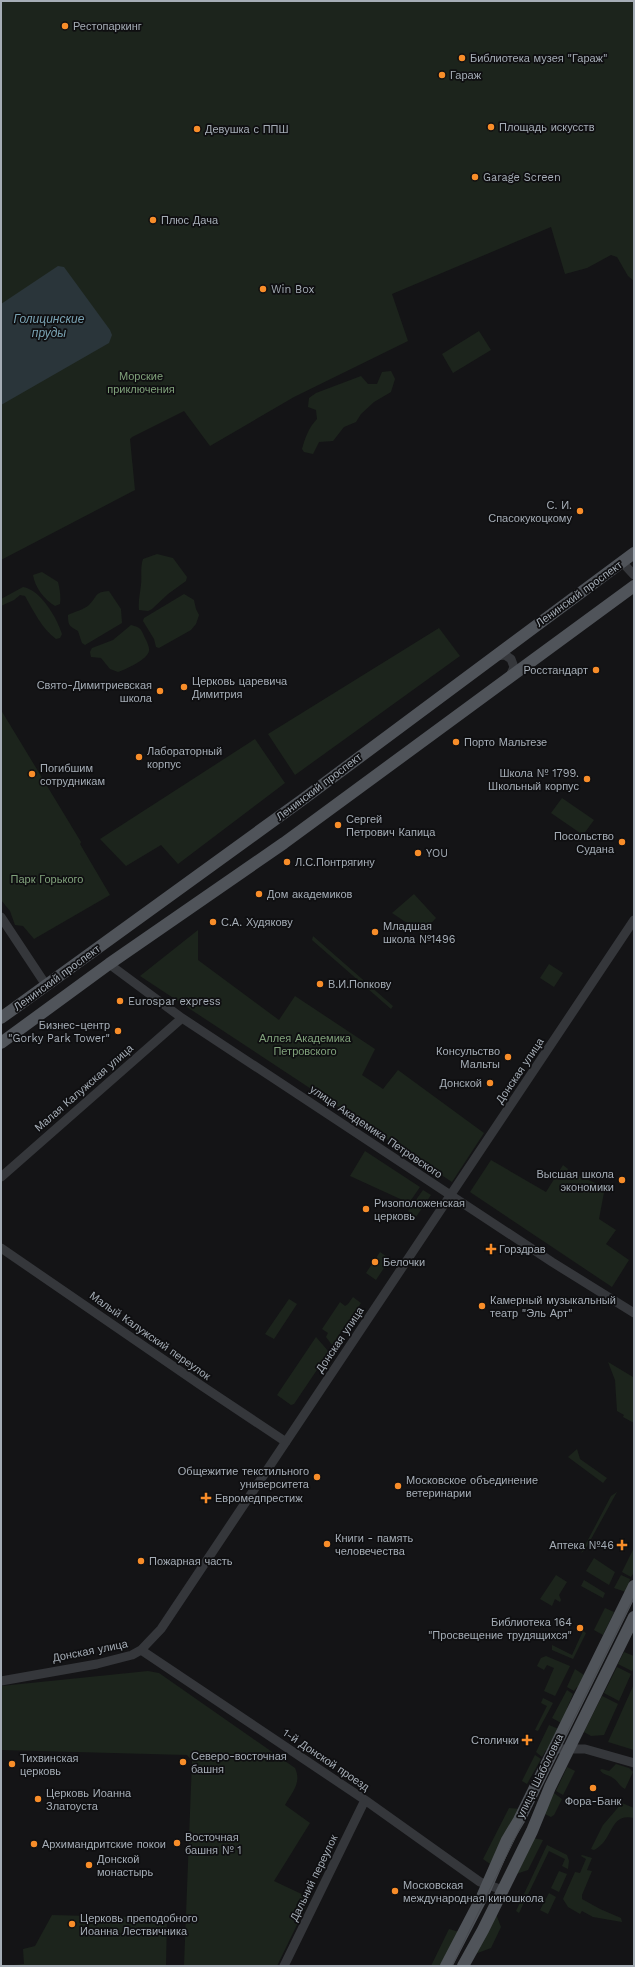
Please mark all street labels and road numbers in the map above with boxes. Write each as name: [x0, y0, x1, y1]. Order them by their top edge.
street label: Ленинский проспект: [533, 558, 625, 630]
street label: Ленинский проспект: [274, 751, 364, 823]
street label: Ленинский проспект: [11, 942, 103, 1014]
street label: Донская улица: [493, 1035, 547, 1106]
street label: Малая Калужская улица: [32, 1041, 137, 1134]
street label: улица Академика Петровского: [307, 1083, 445, 1181]
street label: Малый Калужский переулок: [87, 1289, 213, 1383]
street label: Донская улица: [313, 1304, 367, 1375]
street label: Донская улица: [51, 1637, 130, 1665]
street label: 1-й Донской проезд: [280, 1726, 372, 1794]
street label: улица Шаболовка: [514, 1731, 566, 1820]
street label: Дальний переулок: [287, 1832, 341, 1923]

